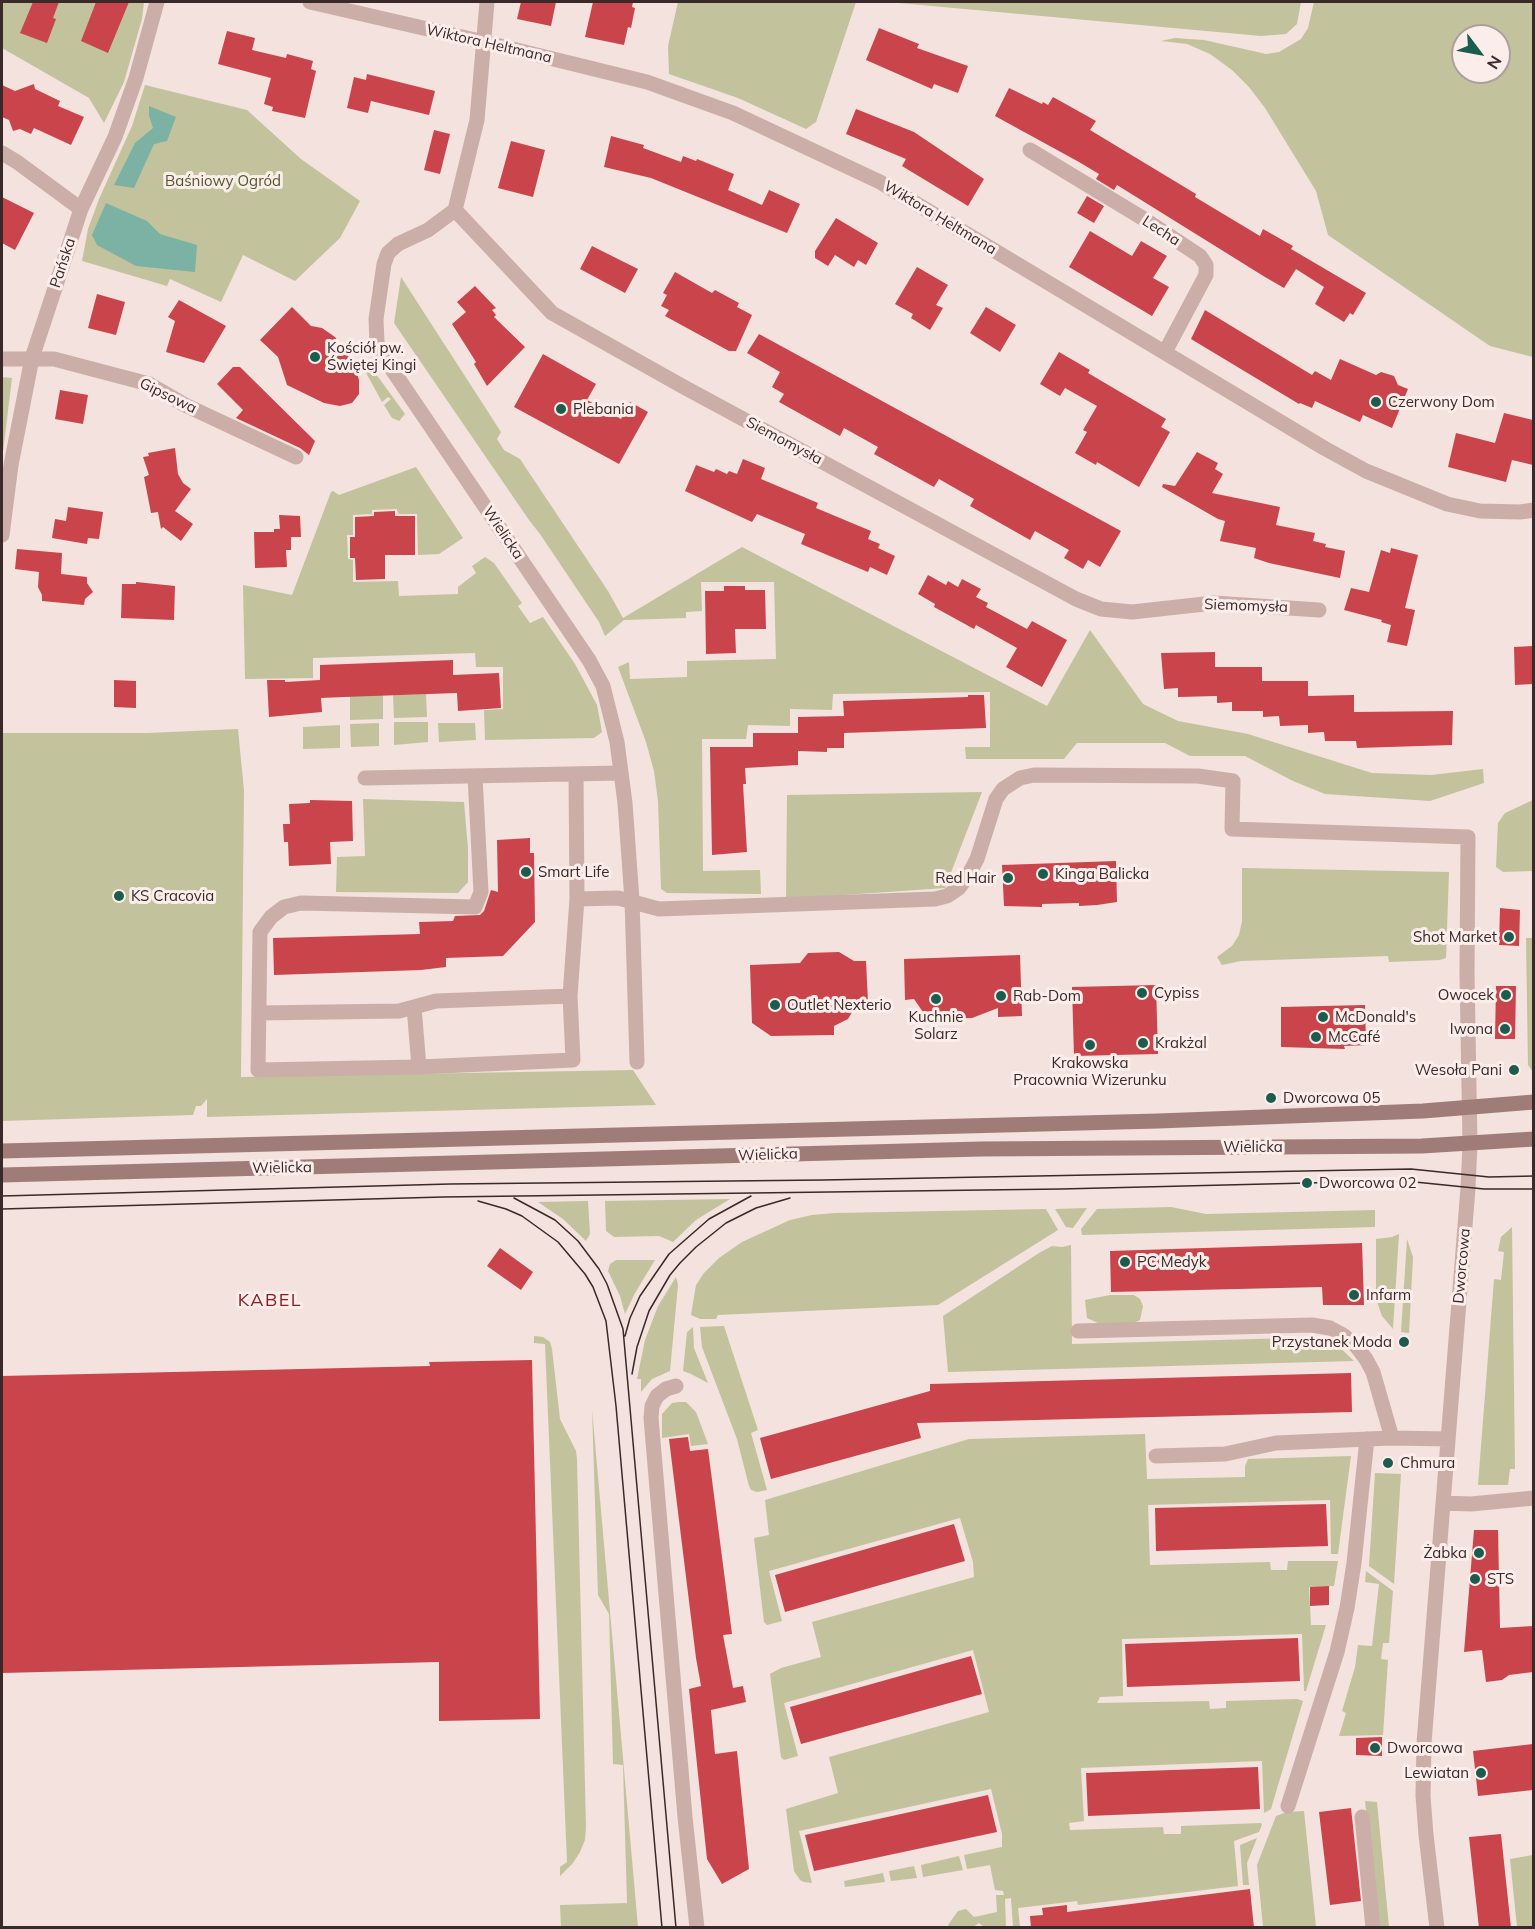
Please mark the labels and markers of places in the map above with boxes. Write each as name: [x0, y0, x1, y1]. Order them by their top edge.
place label: Kościół pw. Świętej Kingi: [327, 339, 416, 374]
marker: Kościół pw. Świętej Kingi: [308, 350, 322, 364]
place label: Czerwony Dom: [1388, 393, 1495, 411]
marker: Czerwony Dom: [1369, 395, 1383, 409]
place label: Plebania: [573, 400, 634, 418]
marker: Plebania: [554, 402, 568, 416]
place label: Smart Life: [538, 863, 609, 881]
marker: Smart Life: [519, 865, 533, 879]
place label: Kinga Balicka: [1055, 865, 1149, 883]
marker: Kinga Balicka: [1036, 867, 1050, 881]
place label: Red Hair: [935, 869, 996, 887]
marker: Red Hair: [1001, 871, 1015, 885]
place label: KS Cracovia: [131, 887, 214, 905]
marker: KS Cracovia: [112, 889, 126, 903]
place label: Shot Market: [1413, 928, 1497, 946]
marker: Shot Market: [1502, 930, 1516, 944]
place label: Cypiss: [1154, 984, 1199, 1002]
marker: Cypiss: [1135, 986, 1149, 1000]
place label: Owocek: [1438, 986, 1494, 1004]
place label: Rab-Dom: [1013, 987, 1081, 1005]
marker: Owocek: [1499, 988, 1513, 1002]
marker: Rab-Dom: [994, 989, 1008, 1003]
marker: Kuchnie Solarz: [929, 992, 943, 1006]
place label: Outlet Nexterio: [787, 996, 892, 1014]
marker: Outlet Nexterio: [768, 998, 782, 1012]
place label: Kuchnie Solarz: [909, 1008, 963, 1043]
place label: McDonald's: [1335, 1008, 1416, 1026]
marker: McDonald's: [1316, 1010, 1330, 1024]
place label: Iwona: [1450, 1020, 1493, 1038]
marker: Iwona: [1498, 1022, 1512, 1036]
place label: McCafé: [1328, 1028, 1380, 1046]
marker: McCafé: [1309, 1030, 1323, 1044]
place label: Krakżal: [1155, 1034, 1207, 1052]
marker: Krakżal: [1136, 1036, 1150, 1050]
marker: Krakowska Pracownia Wizerunku: [1083, 1038, 1097, 1052]
place label: Krakowska Pracownia Wizerunku: [1013, 1054, 1167, 1089]
place label: Wesoła Pani: [1415, 1061, 1502, 1079]
marker: Wesoła Pani: [1507, 1063, 1521, 1077]
place label: Dworcowa 05: [1283, 1089, 1381, 1107]
marker: Dworcowa 05: [1264, 1091, 1278, 1105]
place label: Dworcowa 02: [1319, 1174, 1417, 1192]
marker: Dworcowa 02: [1300, 1176, 1314, 1190]
place label: PC Medyk: [1137, 1253, 1207, 1271]
marker: PC Medyk: [1118, 1255, 1132, 1269]
place label: Infarm: [1366, 1286, 1411, 1304]
marker: Infarm: [1347, 1288, 1361, 1302]
place label: Przystanek Moda: [1272, 1333, 1392, 1351]
marker: Przystanek Moda: [1397, 1335, 1411, 1349]
place label: Chmura: [1400, 1454, 1455, 1472]
marker: Chmura: [1381, 1456, 1395, 1470]
place label: Żabka: [1424, 1544, 1467, 1562]
marker: Żabka: [1472, 1546, 1486, 1560]
place label: STS: [1487, 1570, 1514, 1588]
marker: STS: [1468, 1572, 1482, 1586]
place label: Dworcowa: [1387, 1739, 1463, 1757]
marker: Dworcowa: [1368, 1741, 1382, 1755]
place label: Lewiatan: [1404, 1764, 1469, 1782]
marker: Lewiatan: [1474, 1766, 1488, 1780]

